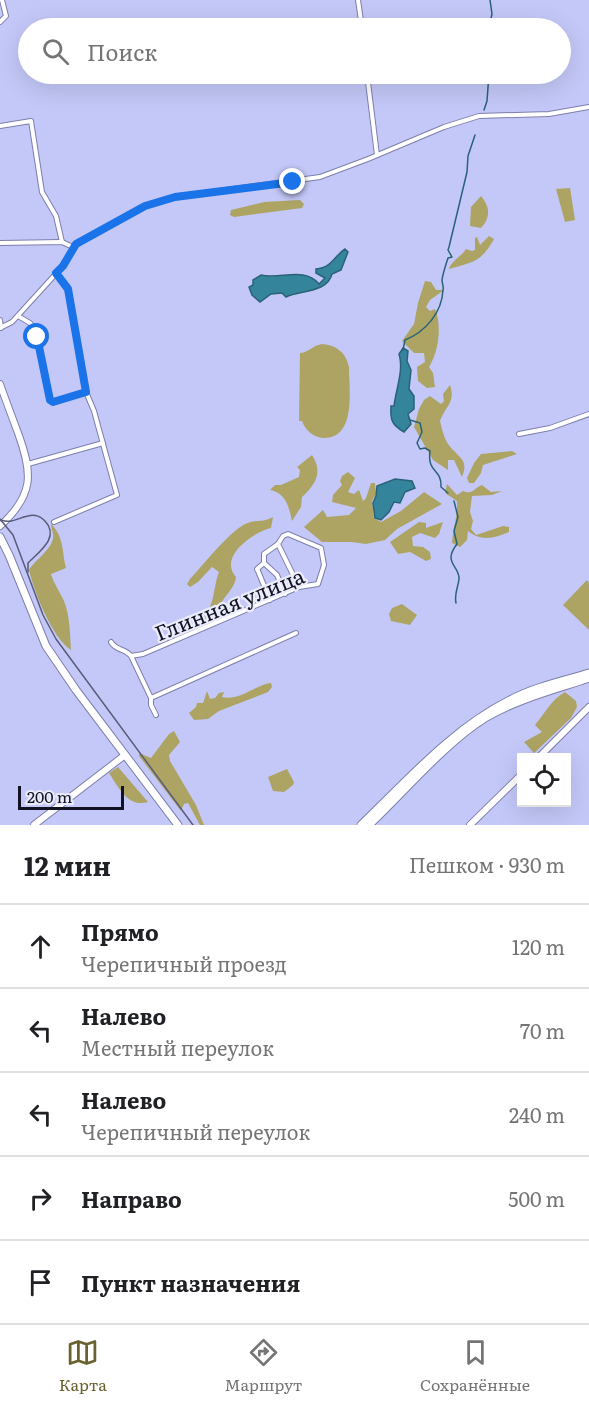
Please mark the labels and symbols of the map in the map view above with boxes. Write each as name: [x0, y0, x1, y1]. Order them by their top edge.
route end: [279, 168, 305, 194]
route start: [23, 323, 49, 349]
street label: Глинная улица: [149, 559, 309, 647]
scale bar: [18, 783, 124, 810]

